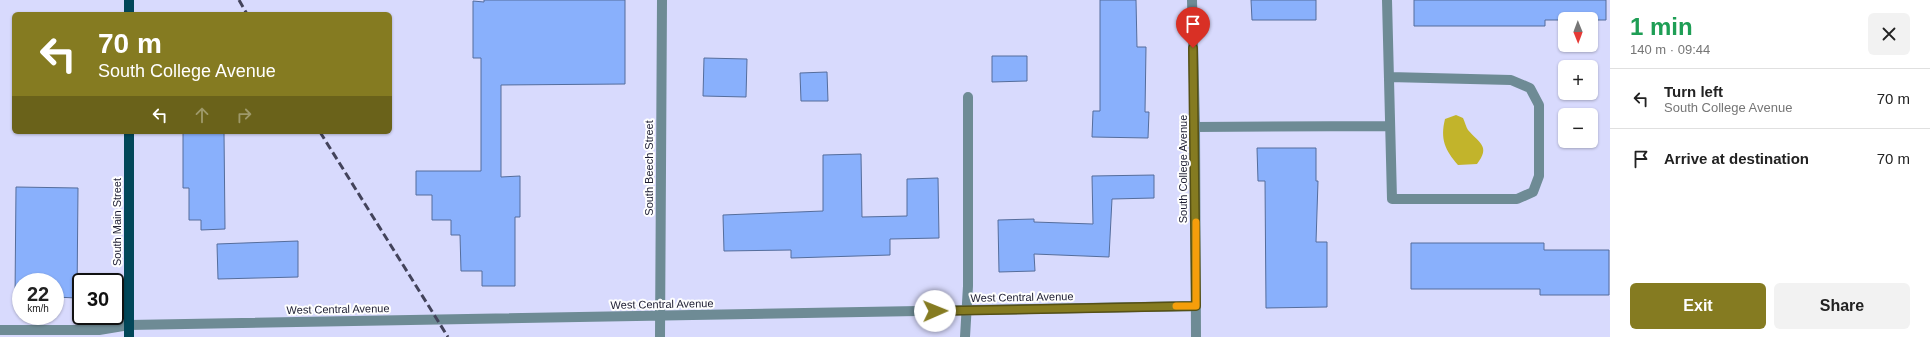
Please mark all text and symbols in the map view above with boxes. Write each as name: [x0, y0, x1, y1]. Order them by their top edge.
pin: [1176, 7.0, 1210, 48]
north arrow: [1558, 12, 1598, 52]
map controls: [1558, 12, 1598, 148]
icon: arrive: [1182, 13, 1204, 35]
text: 1 min: [1630, 13, 1693, 40]
button: close: [1868, 13, 1910, 55]
icon: left: [32, 28, 84, 80]
text: 70 m: [98, 28, 162, 59]
text: 140 m · 09:44: [1630, 42, 1710, 57]
button: +: [1558, 60, 1598, 100]
text: South College Avenue: [98, 61, 276, 81]
text: Turn left: [1664, 83, 1723, 100]
icon: left: [1630, 88, 1652, 110]
text: 70 m: [1877, 90, 1910, 107]
text: South College Avenue: [1664, 100, 1792, 115]
icon: left: [149, 104, 171, 126]
icon: ahead: [191, 104, 213, 126]
icon: right: [233, 104, 255, 126]
button: −: [1558, 108, 1598, 148]
street label: South College Avenue: [1177, 115, 1189, 223]
street label: South Beech Street: [643, 120, 655, 216]
icon: arrive: [1630, 148, 1652, 170]
text: Arrive at destination: [1664, 150, 1809, 167]
text: 70 m: [1877, 150, 1910, 167]
street label: South Main Street: [111, 178, 123, 266]
speed limit sign: 30: [72, 273, 124, 325]
text: 22: [27, 283, 49, 305]
button: Exit: [1630, 283, 1766, 329]
button: Share: [1774, 283, 1910, 329]
position arrow: [914, 290, 956, 332]
street label: West Central Avenue: [970, 290, 1074, 304]
street label: West Central Avenue: [610, 297, 714, 311]
street label: West Central Avenue: [286, 302, 390, 316]
text: km/h: [27, 303, 49, 314]

